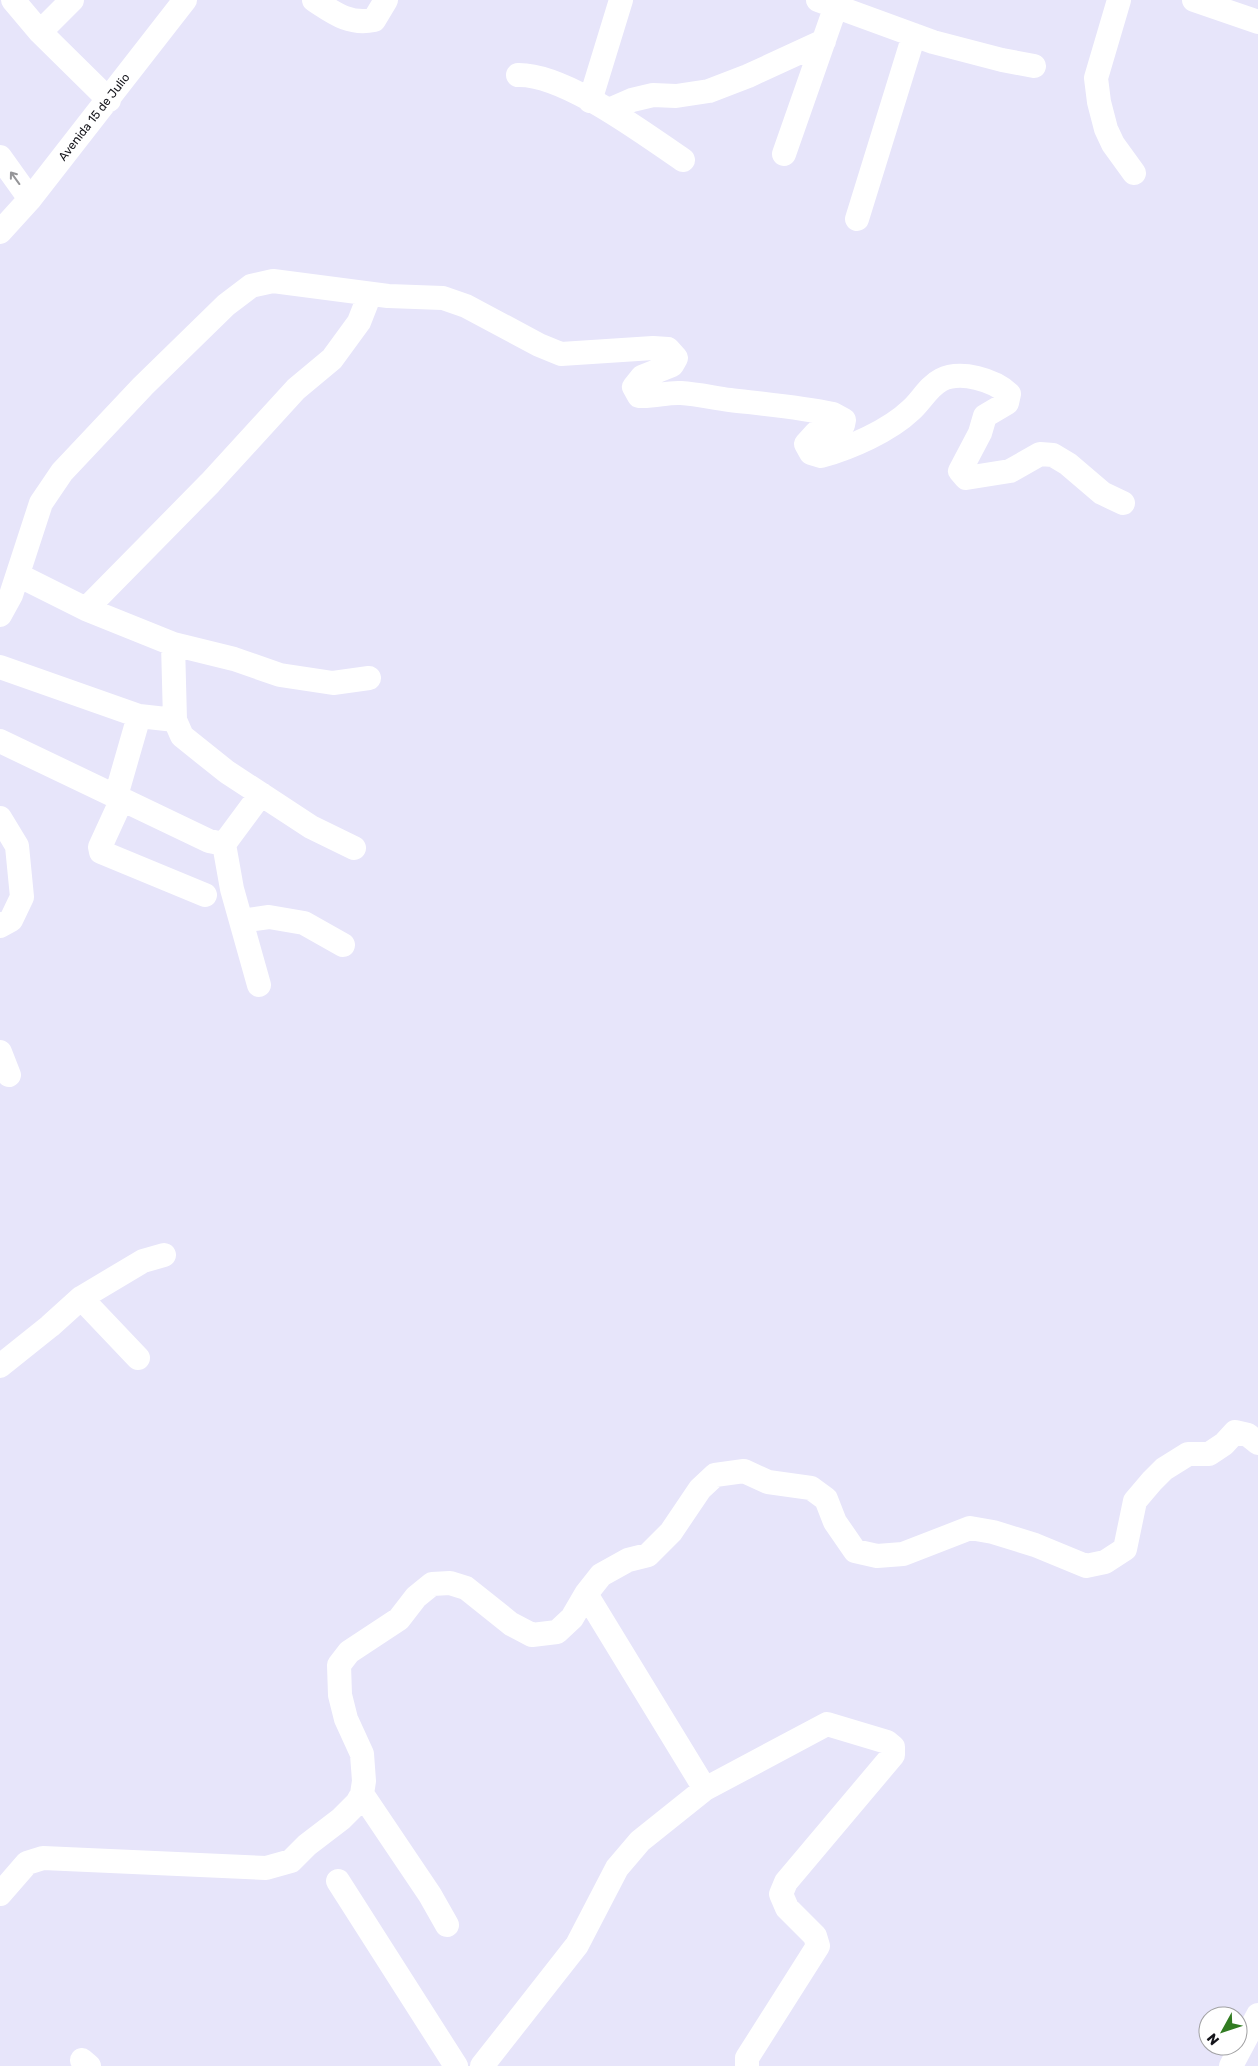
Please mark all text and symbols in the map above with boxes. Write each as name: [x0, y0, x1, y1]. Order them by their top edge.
street label: Avenida 15 de Julio: [55, 70, 133, 164]
one-way arrow: [10, 171, 20, 185]
north arrow: [1198, 2006, 1248, 2056]
text: N: [1204, 2030, 1223, 2048]

